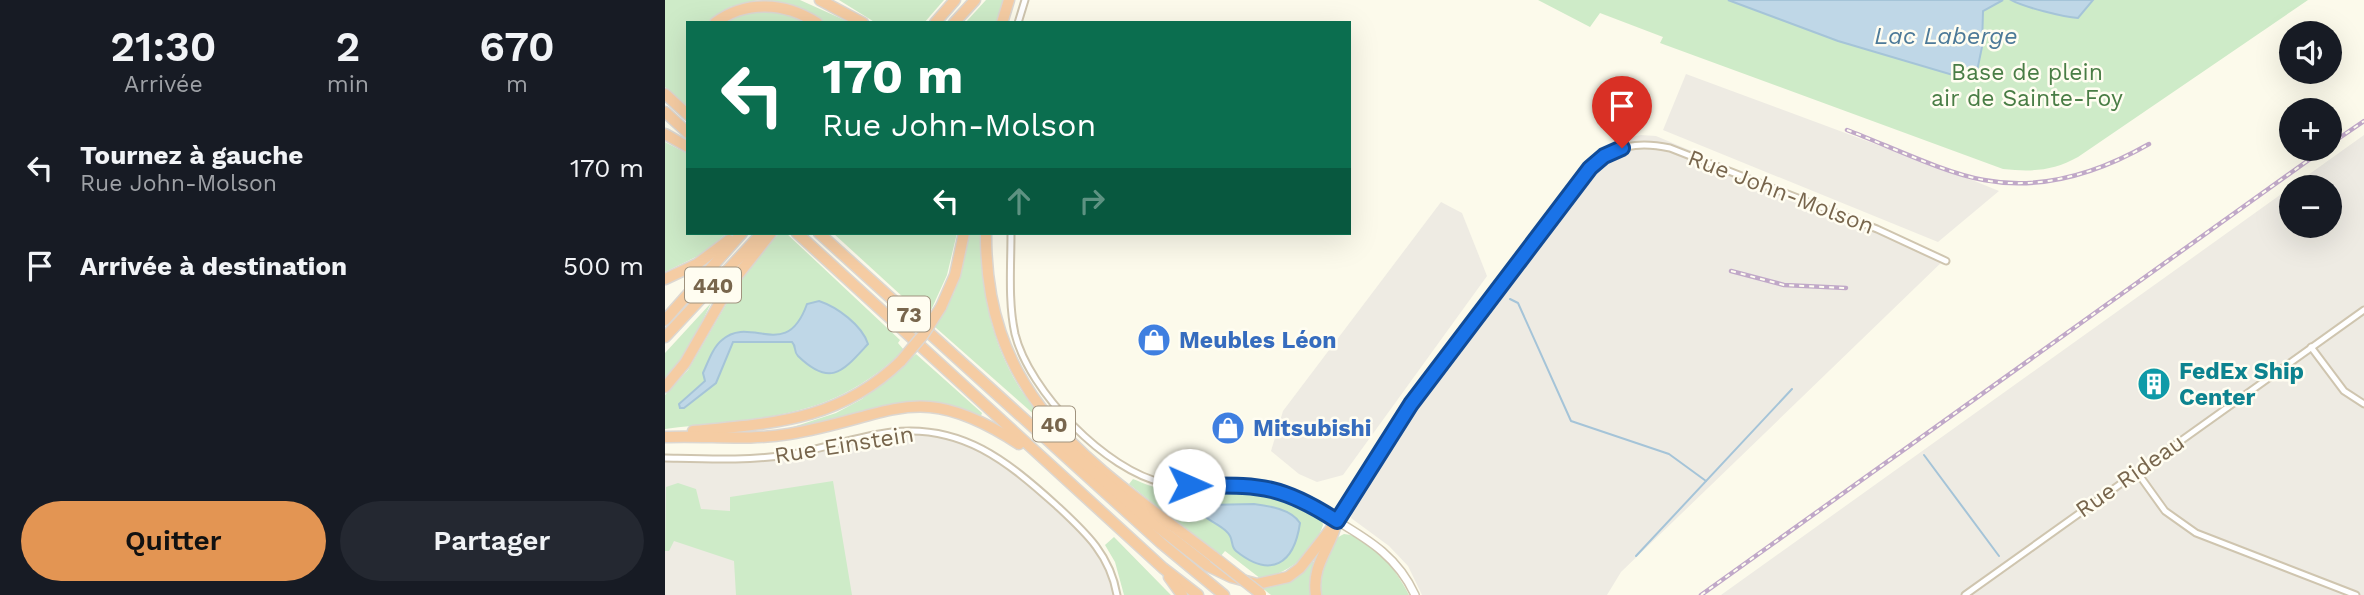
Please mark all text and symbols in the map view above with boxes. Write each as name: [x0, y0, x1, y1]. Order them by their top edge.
map controls: [2279, 21, 2342, 238]
button: sound: [2279, 21, 2342, 84]
text: 21:30: [110, 22, 217, 71]
text: 2: [335, 22, 360, 71]
text: 670: [479, 22, 555, 71]
water label: Lac Laberge: [1874, 22, 2018, 50]
text: 170 m: [822, 47, 963, 105]
icon: left: [707, 49, 798, 140]
park label: Base de plein air de Sainte-Foy: [1931, 59, 2123, 112]
text: Arrivée: [124, 71, 203, 98]
text: min: [327, 71, 369, 98]
text: m: [506, 71, 528, 98]
pin: [1592, 76, 1652, 148]
icon: arrive: [1603, 87, 1641, 125]
button: +: [2279, 98, 2342, 161]
text: Rue John-Molson: [822, 106, 1096, 144]
text: Tournez à gauche: [80, 140, 303, 170]
street label: Rue John-Molson: [1684, 144, 1878, 240]
icon: left: [21, 149, 59, 187]
text: 170 m: [570, 153, 644, 183]
text: Rue John-Molson: [80, 170, 277, 197]
button: −: [2279, 175, 2342, 238]
icon: left: [927, 182, 965, 220]
icon: ahead: [1000, 182, 1038, 220]
icon: right: [1073, 182, 1111, 220]
icon: arrive: [21, 247, 59, 285]
text: Arrivée à destination: [80, 251, 347, 281]
text: 500 m: [563, 251, 644, 281]
road number: 440: [685, 268, 741, 302]
road number: 73: [888, 296, 930, 332]
shop icon: Meubles Léon: [1135, 321, 1173, 359]
place label: Meubles Léon: [1179, 327, 1337, 354]
place label: FedEx Ship Center: [2179, 358, 2304, 411]
building icon: FedEx Ship Center: [2135, 365, 2173, 403]
road number: 40: [1033, 406, 1075, 442]
shop icon: Mitsubishi: [1209, 409, 1247, 447]
place label: Mitsubishi: [1253, 415, 1372, 442]
street label: Rue Einstein: [772, 421, 916, 469]
street label: Rue Rideau: [2070, 429, 2190, 523]
position arrow: [1152, 448, 1226, 522]
button: Quitter: [21, 501, 326, 581]
button: Partager: [340, 501, 644, 581]

